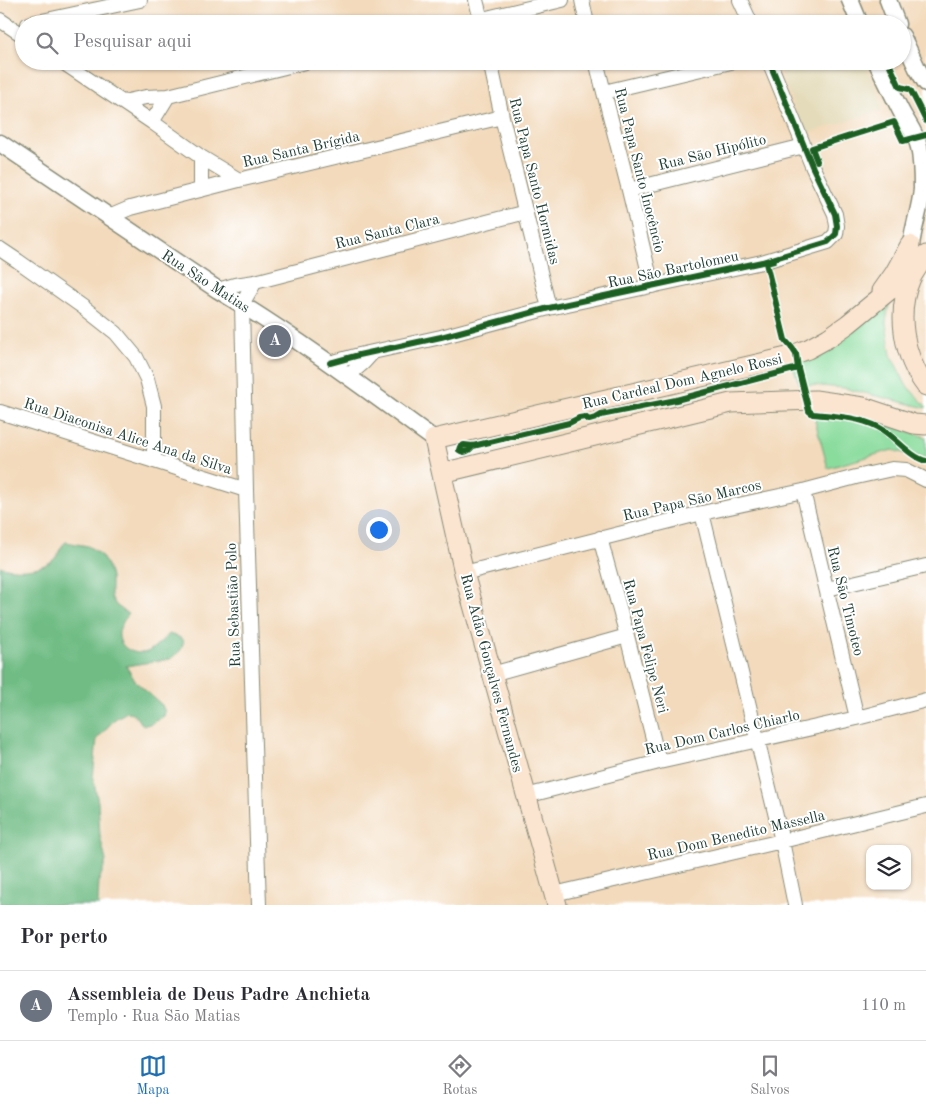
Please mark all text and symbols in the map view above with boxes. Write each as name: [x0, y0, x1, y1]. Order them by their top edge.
search box: [15, 15, 911, 70]
icon: search: [33, 29, 61, 57]
text: Pesquisar aqui: [73, 33, 192, 52]
street label: Rua Papa Santo Inocêncio: [611, 86, 666, 254]
street label: Rua Papa Santo Hormidas: [506, 96, 562, 266]
street label: Rua Santa Brígida: [241, 130, 362, 171]
street label: Rua São Hipólito: [657, 133, 768, 174]
street label: Rua Santa Clara: [334, 212, 442, 253]
street label: Rua São Matias: [158, 248, 252, 316]
street label: Rua São Bartolomeu: [606, 249, 740, 292]
pin: A: [259, 322, 291, 360]
street label: Rua Cardeal Dom Agnelo Rossi: [581, 352, 784, 413]
street label: Rua Diaconisa Alice Ana da Silva: [22, 397, 234, 478]
street label: Rua Papa São Marcos: [622, 478, 763, 525]
your location: [366, 517, 392, 543]
street label: Rua Sebastião Polo: [225, 542, 244, 668]
street label: Rua São Timoteo: [824, 545, 865, 658]
street label: Rua Adão Gonçalves Fernandes: [457, 573, 524, 774]
street label: Rua Papa Felipe Neri: [619, 578, 670, 715]
street label: Rua Dom Carlos Chiarlo: [643, 708, 801, 759]
street label: Rua Dom Benedito Massella: [646, 809, 827, 864]
map controls: [866, 845, 911, 890]
button: layers: [866, 845, 911, 890]
text: Por perto: [20, 927, 108, 948]
text: Assembleia de Deus Padre Anchieta: [67, 986, 370, 1005]
text: A: [30, 998, 42, 1014]
text: 110 m: [861, 998, 906, 1014]
text: Templo · Rua São Matias: [67, 1009, 240, 1025]
tab: Mapa: [137, 1052, 169, 1099]
tab: Rotas: [442, 1052, 477, 1099]
tab: Salvos: [750, 1052, 789, 1099]

